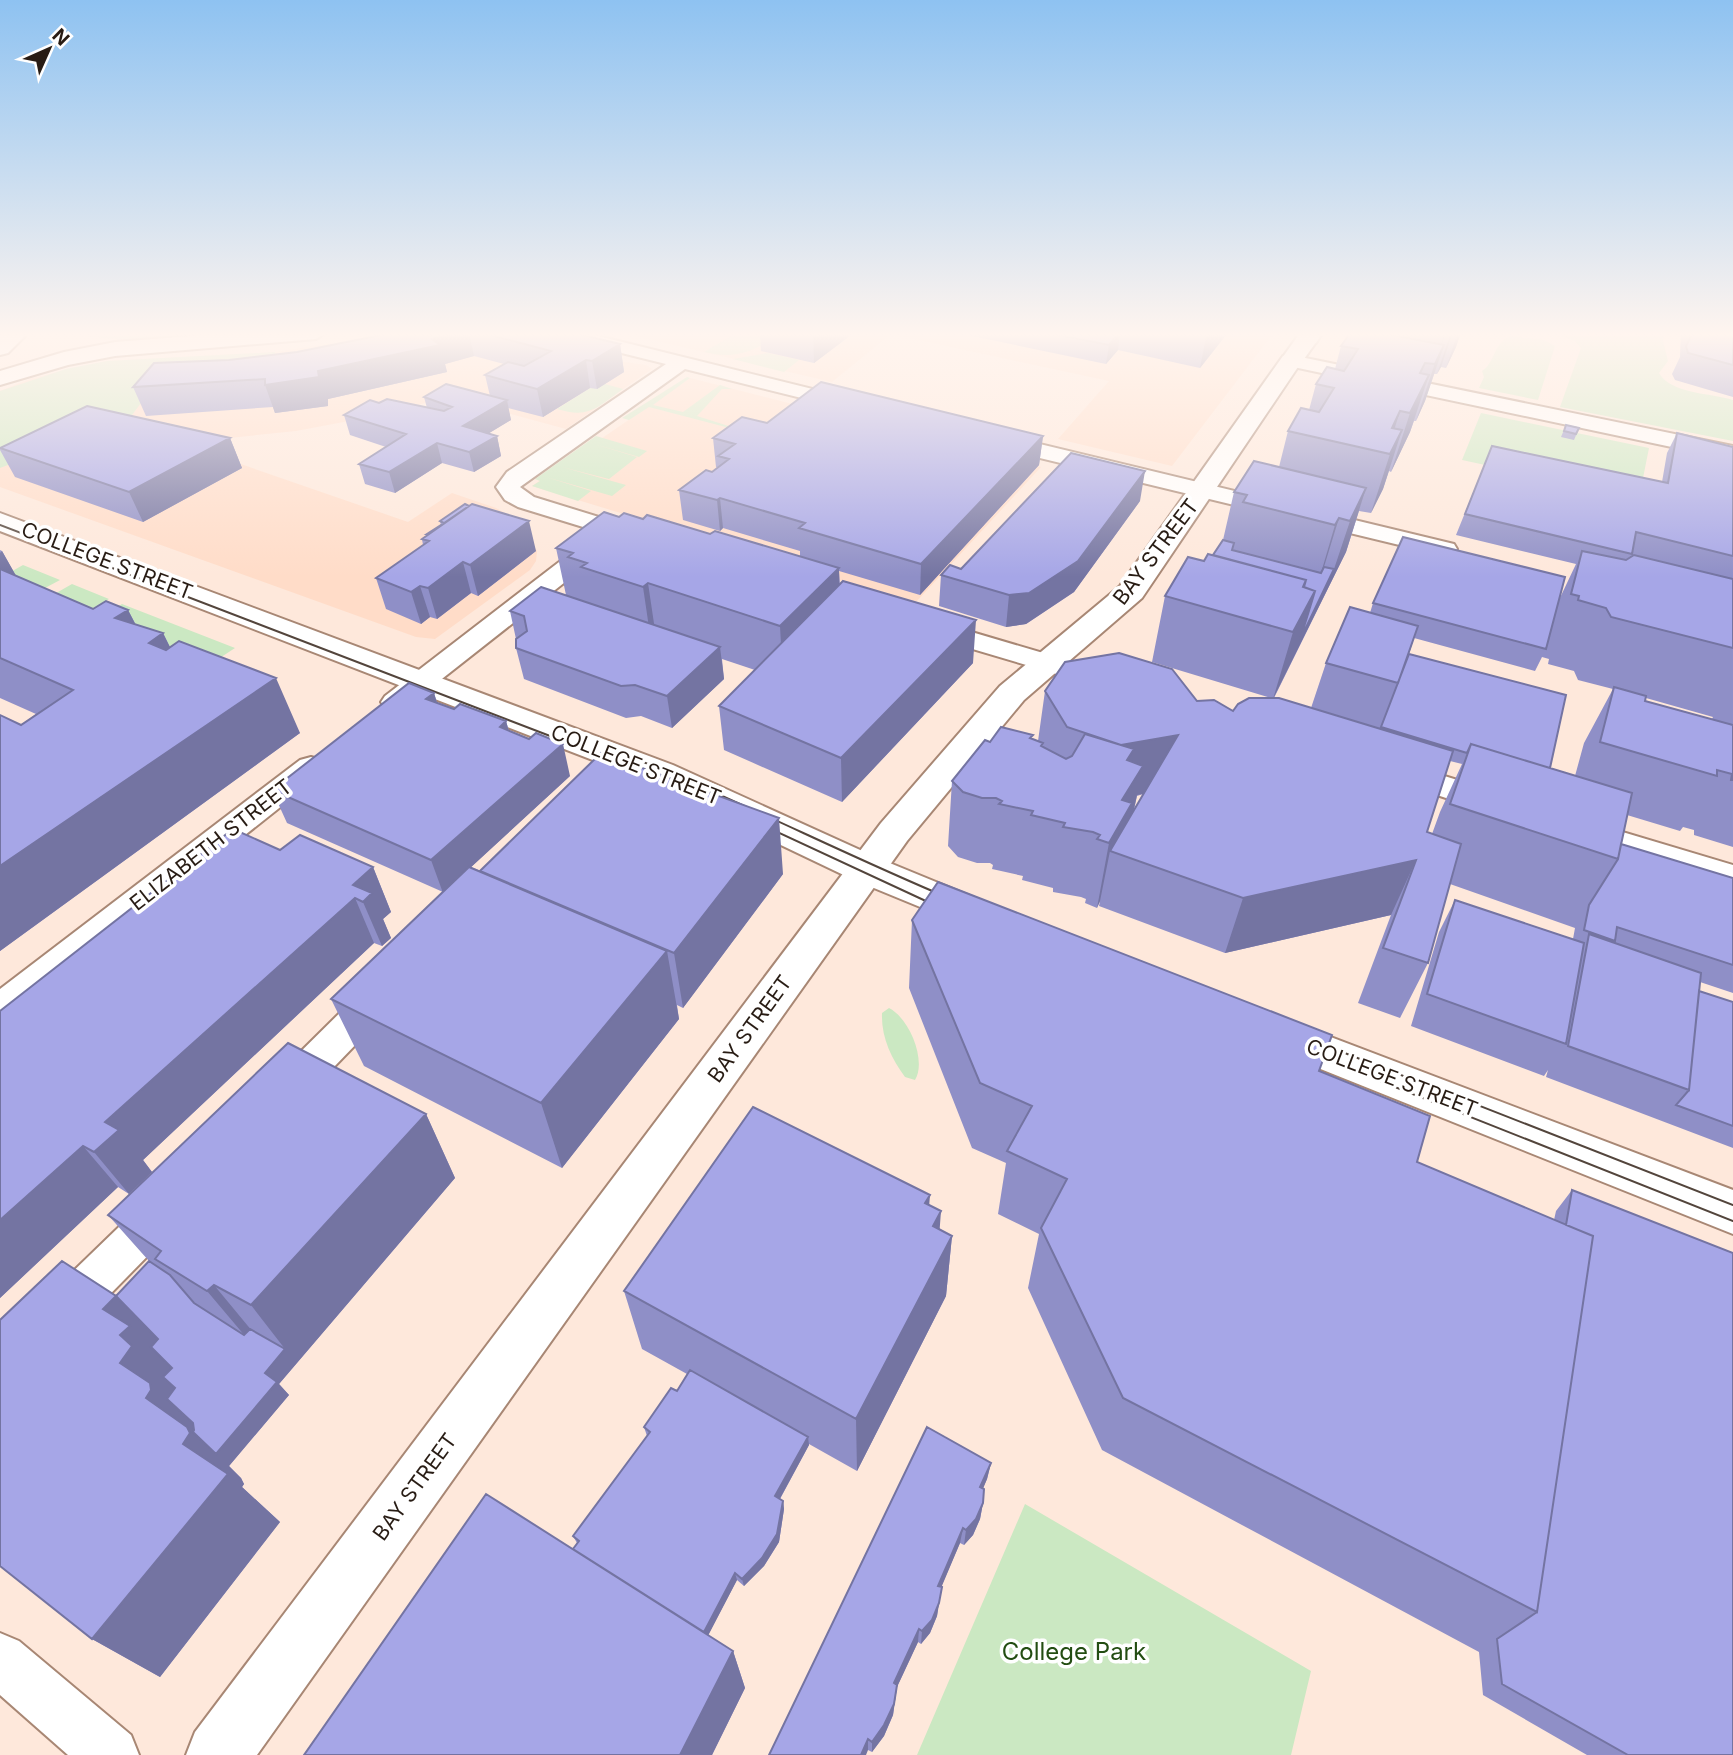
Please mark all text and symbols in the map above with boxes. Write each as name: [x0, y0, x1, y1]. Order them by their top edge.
north arrow: [14, 14, 84, 84]
text: N: [47, 24, 74, 51]
street label: BAY STREET: [1108, 494, 1204, 610]
street label: COLLEGE STREET: [18, 516, 196, 605]
street label: COLLEGE STREET: [547, 719, 725, 810]
street label: ELIZABETH STREET: [125, 774, 297, 916]
street label: BAY STREET: [702, 970, 797, 1087]
street label: COLLEGE STREET: [1303, 1033, 1481, 1122]
street label: BAY STREET: [367, 1428, 462, 1545]
park label: College Park: [1002, 1637, 1146, 1666]

